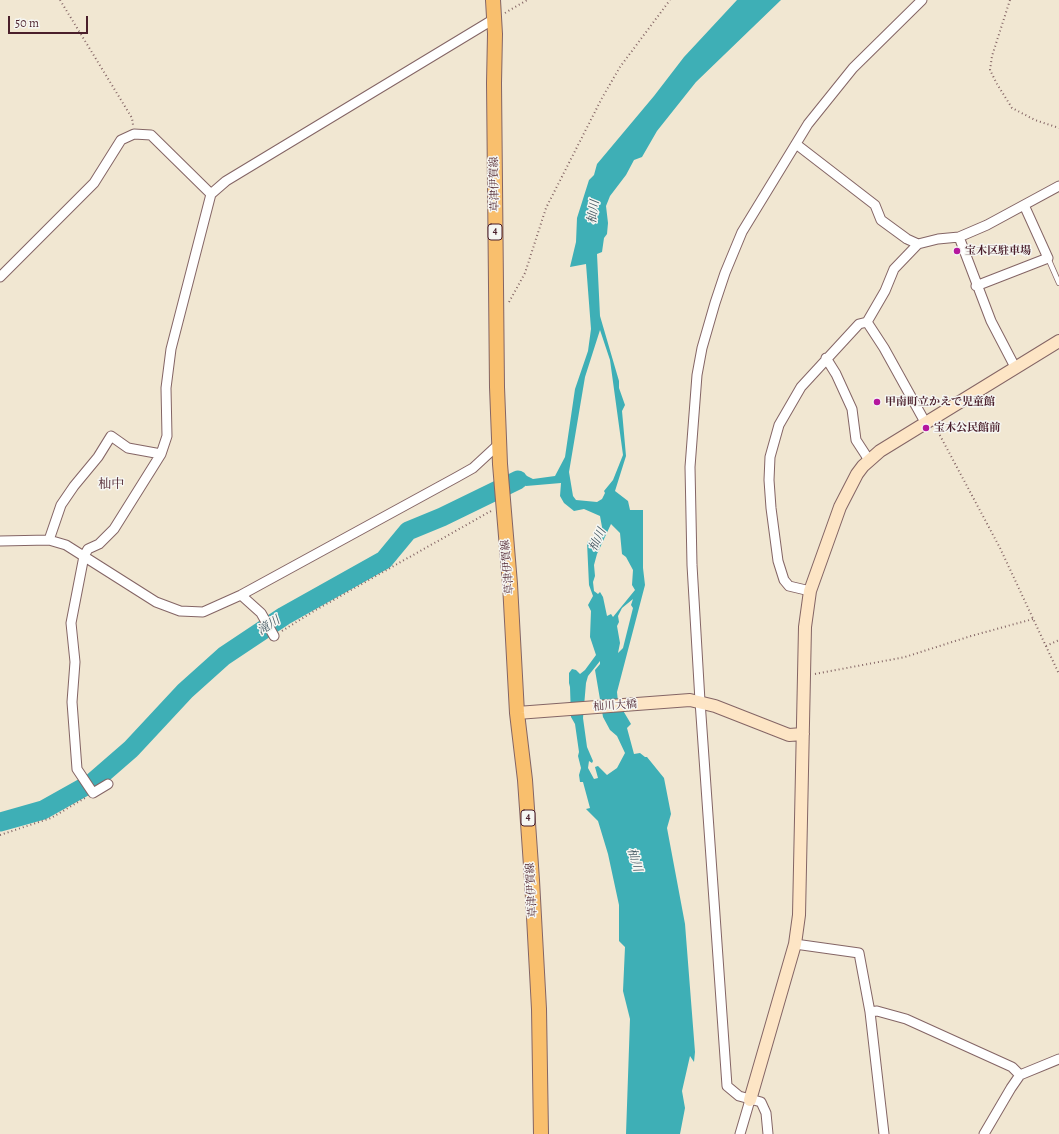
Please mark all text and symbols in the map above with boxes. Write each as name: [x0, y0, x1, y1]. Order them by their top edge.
scale bar: [10, 8, 90, 34]
text: 50 m: [15, 15, 39, 31]
street label: 草津伊賀線: [488, 156, 502, 212]
water label: 杣川: [585, 199, 603, 225]
road number: 4: [488, 224, 502, 240]
place label: 宝木区駐車場: [965, 244, 1031, 258]
marker: 宝木区駐車場: [952, 246, 962, 256]
place label: 甲南町立かえで児童館: [885, 395, 995, 409]
marker: 甲南町立かえで児童館: [872, 397, 882, 407]
place label: 宝木公民館前: [934, 421, 1000, 435]
marker: 宝木公民館前: [921, 423, 931, 433]
district label: 杣中: [98, 477, 124, 493]
water label: 杣川: [586, 526, 610, 554]
street label: 草津伊賀線: [499, 539, 517, 595]
water label: 滝川: [255, 613, 283, 639]
street label: 杣川大橋: [593, 698, 637, 714]
road number: 4: [521, 810, 535, 826]
water label: 杣川: [624, 846, 644, 874]
street label: 草津伊賀線: [524, 862, 540, 918]

